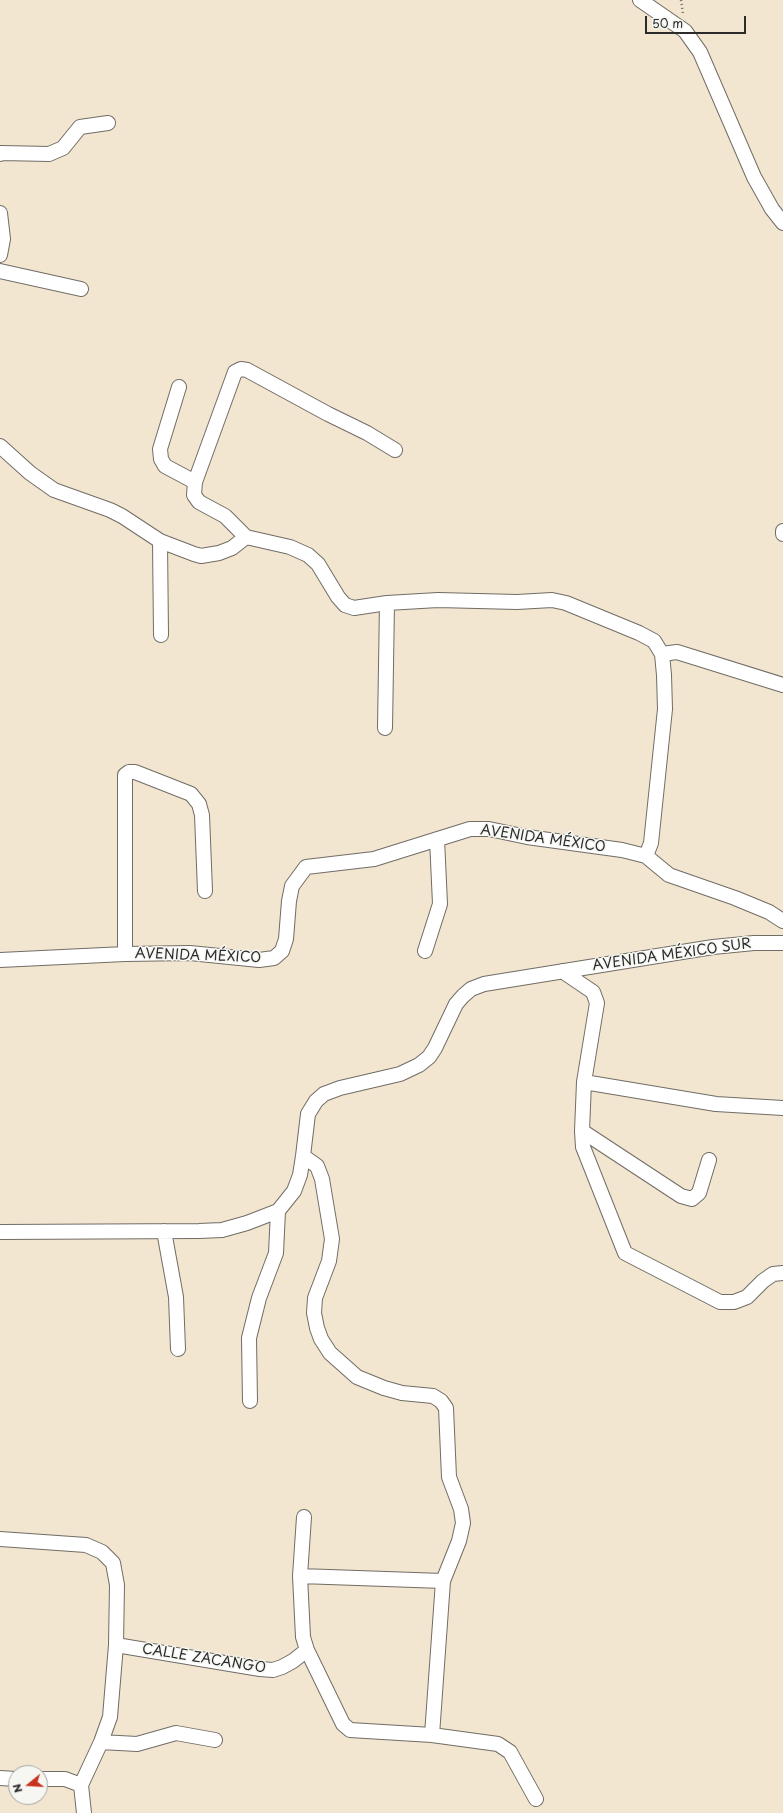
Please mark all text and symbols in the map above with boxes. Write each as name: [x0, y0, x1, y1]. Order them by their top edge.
scale bar: [647, 8, 748, 34]
text: 50 m: [652, 14, 683, 32]
street label: AVENIDA MÉXICO: [479, 822, 607, 856]
street label: AVENIDA MÉXICO SUR: [591, 936, 753, 974]
street label: AVENIDA MÉXICO: [135, 945, 261, 967]
street label: CALLE ZACANGO: [141, 1641, 267, 1677]
north arrow: [8, 1765, 48, 1805]
text: N: [8, 1782, 26, 1795]

